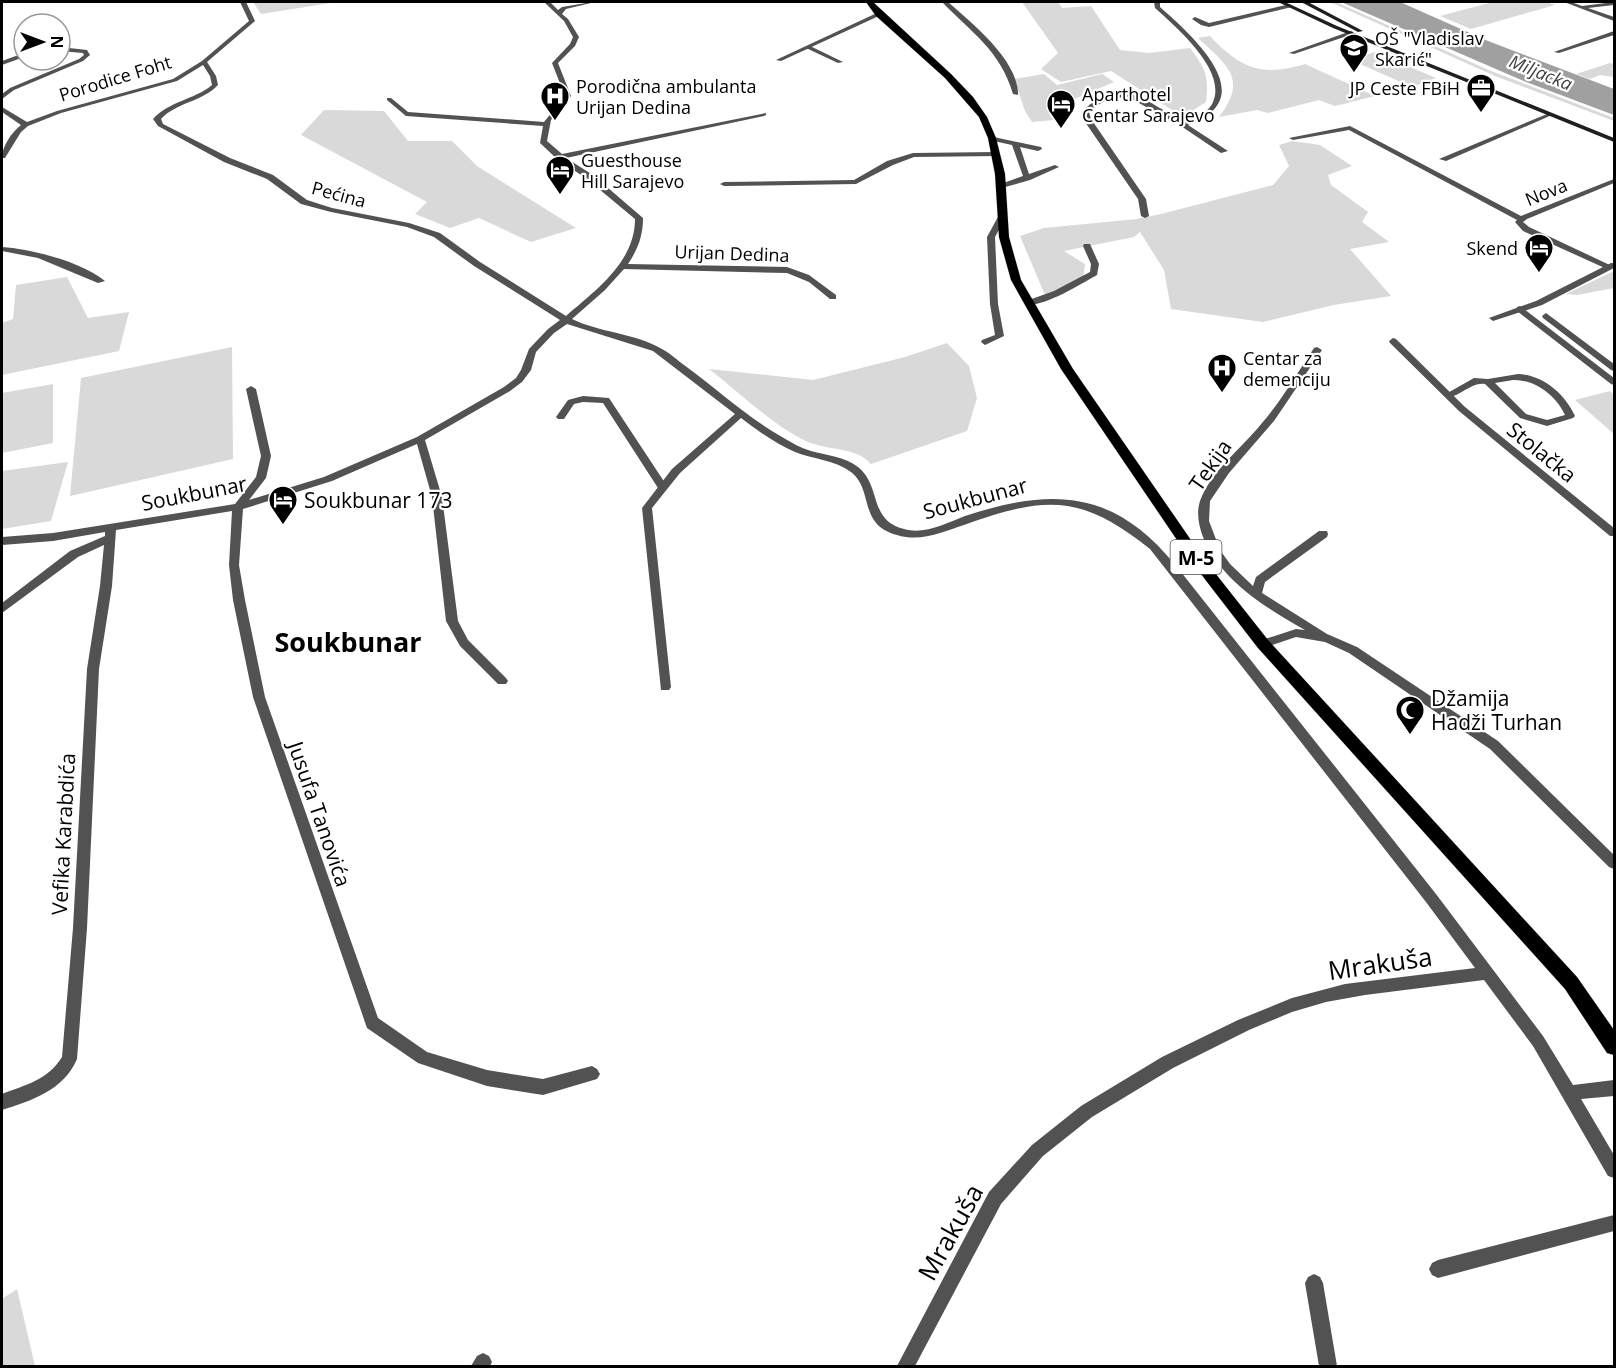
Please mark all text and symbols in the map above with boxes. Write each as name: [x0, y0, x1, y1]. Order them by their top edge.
north arrow: [12, 12, 72, 72]
place label: OŠ "Vladislav Skarić": [1375, 26, 1484, 71]
school or university icon: OŠ "Vladislav Skarić": [1338, 32, 1370, 74]
text: N: [46, 35, 68, 49]
water label: Miljacka: [1506, 49, 1576, 95]
street label: Porodice Foht: [56, 50, 174, 106]
office icon: JP Ceste FBiH: [1465, 72, 1497, 114]
place label: Porodična ambulanta Urijan Dedina: [576, 74, 756, 119]
place label: JP Ceste FBiH: [1348, 76, 1460, 100]
hospital icon: Porodična ambulanta Urijan Dedina: [539, 80, 571, 122]
place label: Aparthotel Centar Sarajevo: [1082, 82, 1215, 127]
hotel icon: Aparthotel Centar Sarajevo: [1045, 88, 1077, 130]
place label: Guesthouse Hill Sarajevo: [581, 148, 684, 193]
hotel icon: Guesthouse Hill Sarajevo: [544, 154, 576, 196]
street label: Nova: [1521, 173, 1571, 211]
street label: Pećina: [309, 175, 369, 213]
hotel icon: Skend: [1523, 232, 1555, 274]
place label: Skend: [1467, 236, 1518, 260]
street label: Urijan Dedina: [674, 239, 790, 267]
place label: Centar za demenciju: [1243, 346, 1331, 391]
hospital icon: Centar za demenciju: [1206, 352, 1238, 394]
street label: Stolačka: [1502, 416, 1582, 488]
street label: Tekija: [1182, 434, 1238, 496]
street label: Soukbunar: [139, 469, 250, 517]
street label: Soukbunar: [920, 471, 1031, 525]
hotel icon: Soukbunar 173: [267, 484, 299, 526]
place label: Soukbunar 173: [304, 486, 452, 514]
road number: M-5: [1170, 540, 1222, 574]
district label: Soukbunar: [274, 623, 422, 660]
place label: Džamija Hadži Turhan: [1431, 684, 1562, 736]
mosque icon: Džamija Hadži Turhan: [1394, 694, 1426, 736]
street label: Jusufa Tanovića: [281, 736, 358, 890]
street label: Vefika Karabdića: [45, 752, 81, 916]
street label: Mrakuša: [1326, 938, 1434, 988]
street label: Mrakuša: [909, 1177, 991, 1287]

